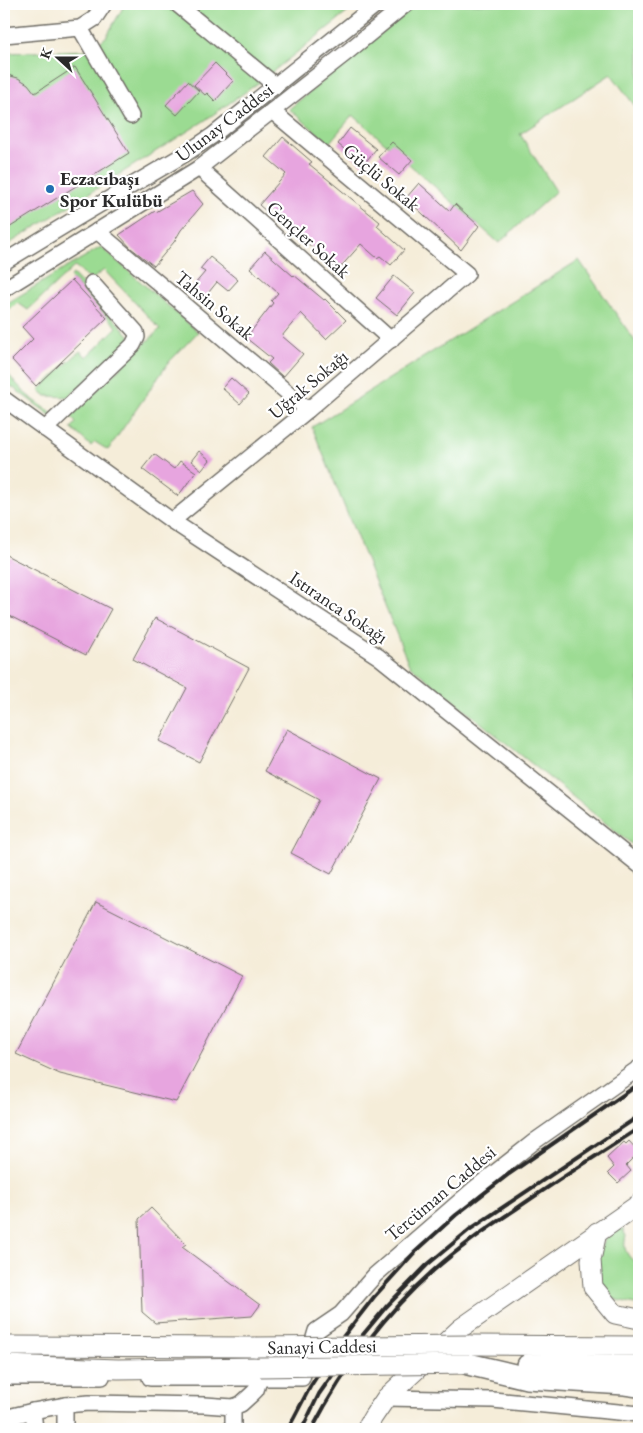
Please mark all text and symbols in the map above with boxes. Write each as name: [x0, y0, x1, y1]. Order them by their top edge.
north arrow: [32, 32, 82, 82]
text: K: [36, 45, 56, 62]
street label: Ulunay Caddesi: [170, 77, 279, 167]
street label: Güçlü Sokak: [338, 138, 426, 218]
place label: Eczacıbaşı Spor Kulübü: [60, 166, 163, 213]
marker: Eczacıbaşı Spor Kulübü: [44, 183, 56, 195]
street label: Gençler Sokak: [261, 195, 357, 284]
street label: Tahsin Sokak: [170, 265, 260, 347]
street label: Uğrak Sokağı: [263, 344, 354, 425]
street label: Istıranca Sokağı: [285, 565, 393, 650]
street label: Tercüman Caddesi: [380, 1140, 501, 1247]
street label: Sanayi Caddesi: [267, 1333, 377, 1360]

